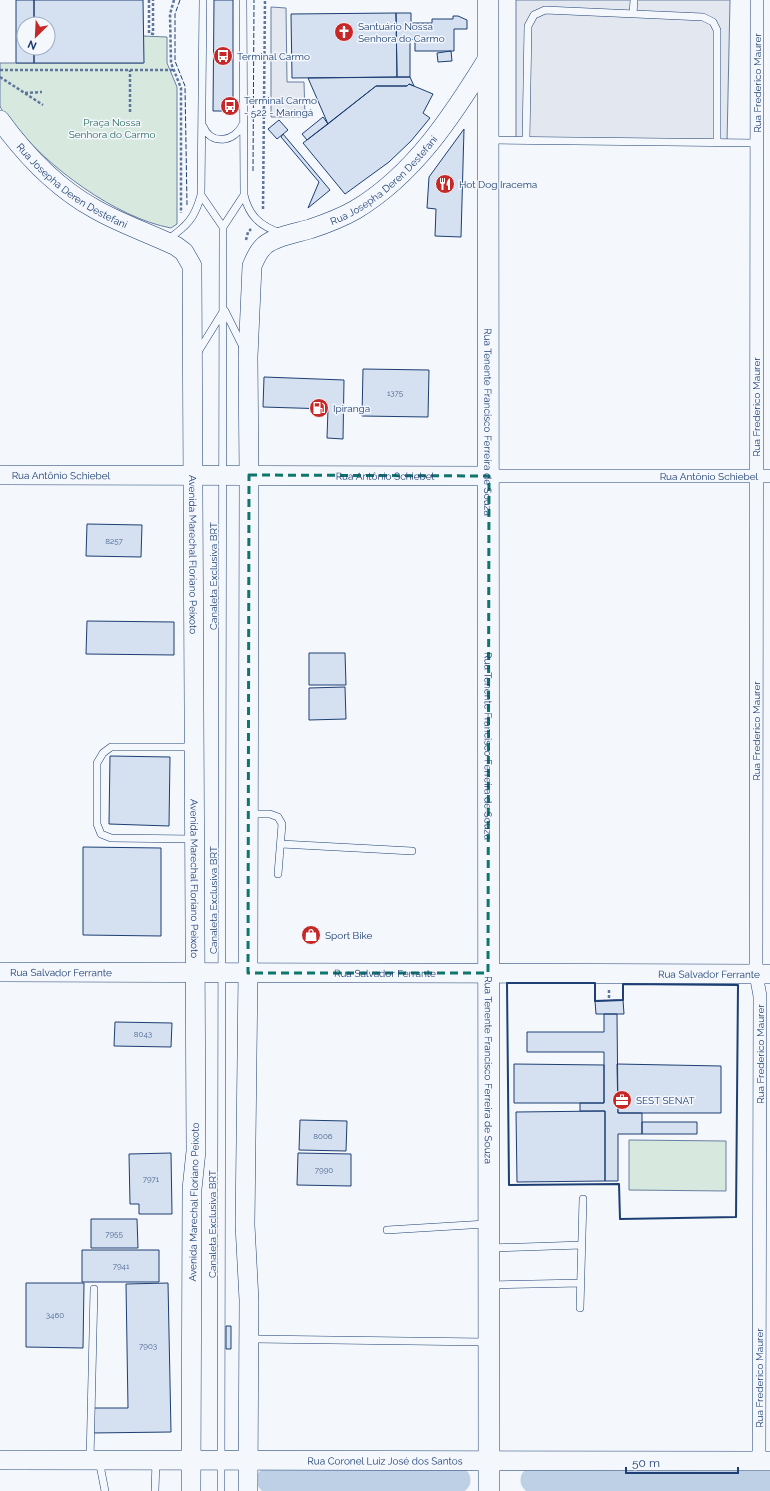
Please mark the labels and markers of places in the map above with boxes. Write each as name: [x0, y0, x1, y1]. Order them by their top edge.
church icon: Santuário Nossa Senhora do Carmo: [333, 21, 355, 43]
place label: Santuário Nossa Senhora do Carmo: [358, 21, 445, 44]
bus stop icon: Terminal Carmo: [212, 45, 234, 67]
place label: Terminal Carmo: [237, 51, 310, 62]
bus stop icon: Terminal Carmo - 522 - Maringá: [219, 95, 241, 117]
place label: Terminal Carmo - 522 - Maringá: [244, 95, 317, 118]
restaurant icon: Hot Dog Iracema: [434, 173, 456, 195]
place label: Hot Dog Iracema: [459, 179, 537, 190]
fuel station icon: Ipiranga: [308, 397, 330, 419]
place label: Ipiranga: [333, 403, 370, 414]
shop icon: Sport Bike: [300, 924, 322, 946]
place label: Sport Bike: [325, 930, 372, 941]
office icon: SEST SENAT: [611, 1089, 633, 1111]
place label: SEST SENAT: [636, 1095, 695, 1106]

